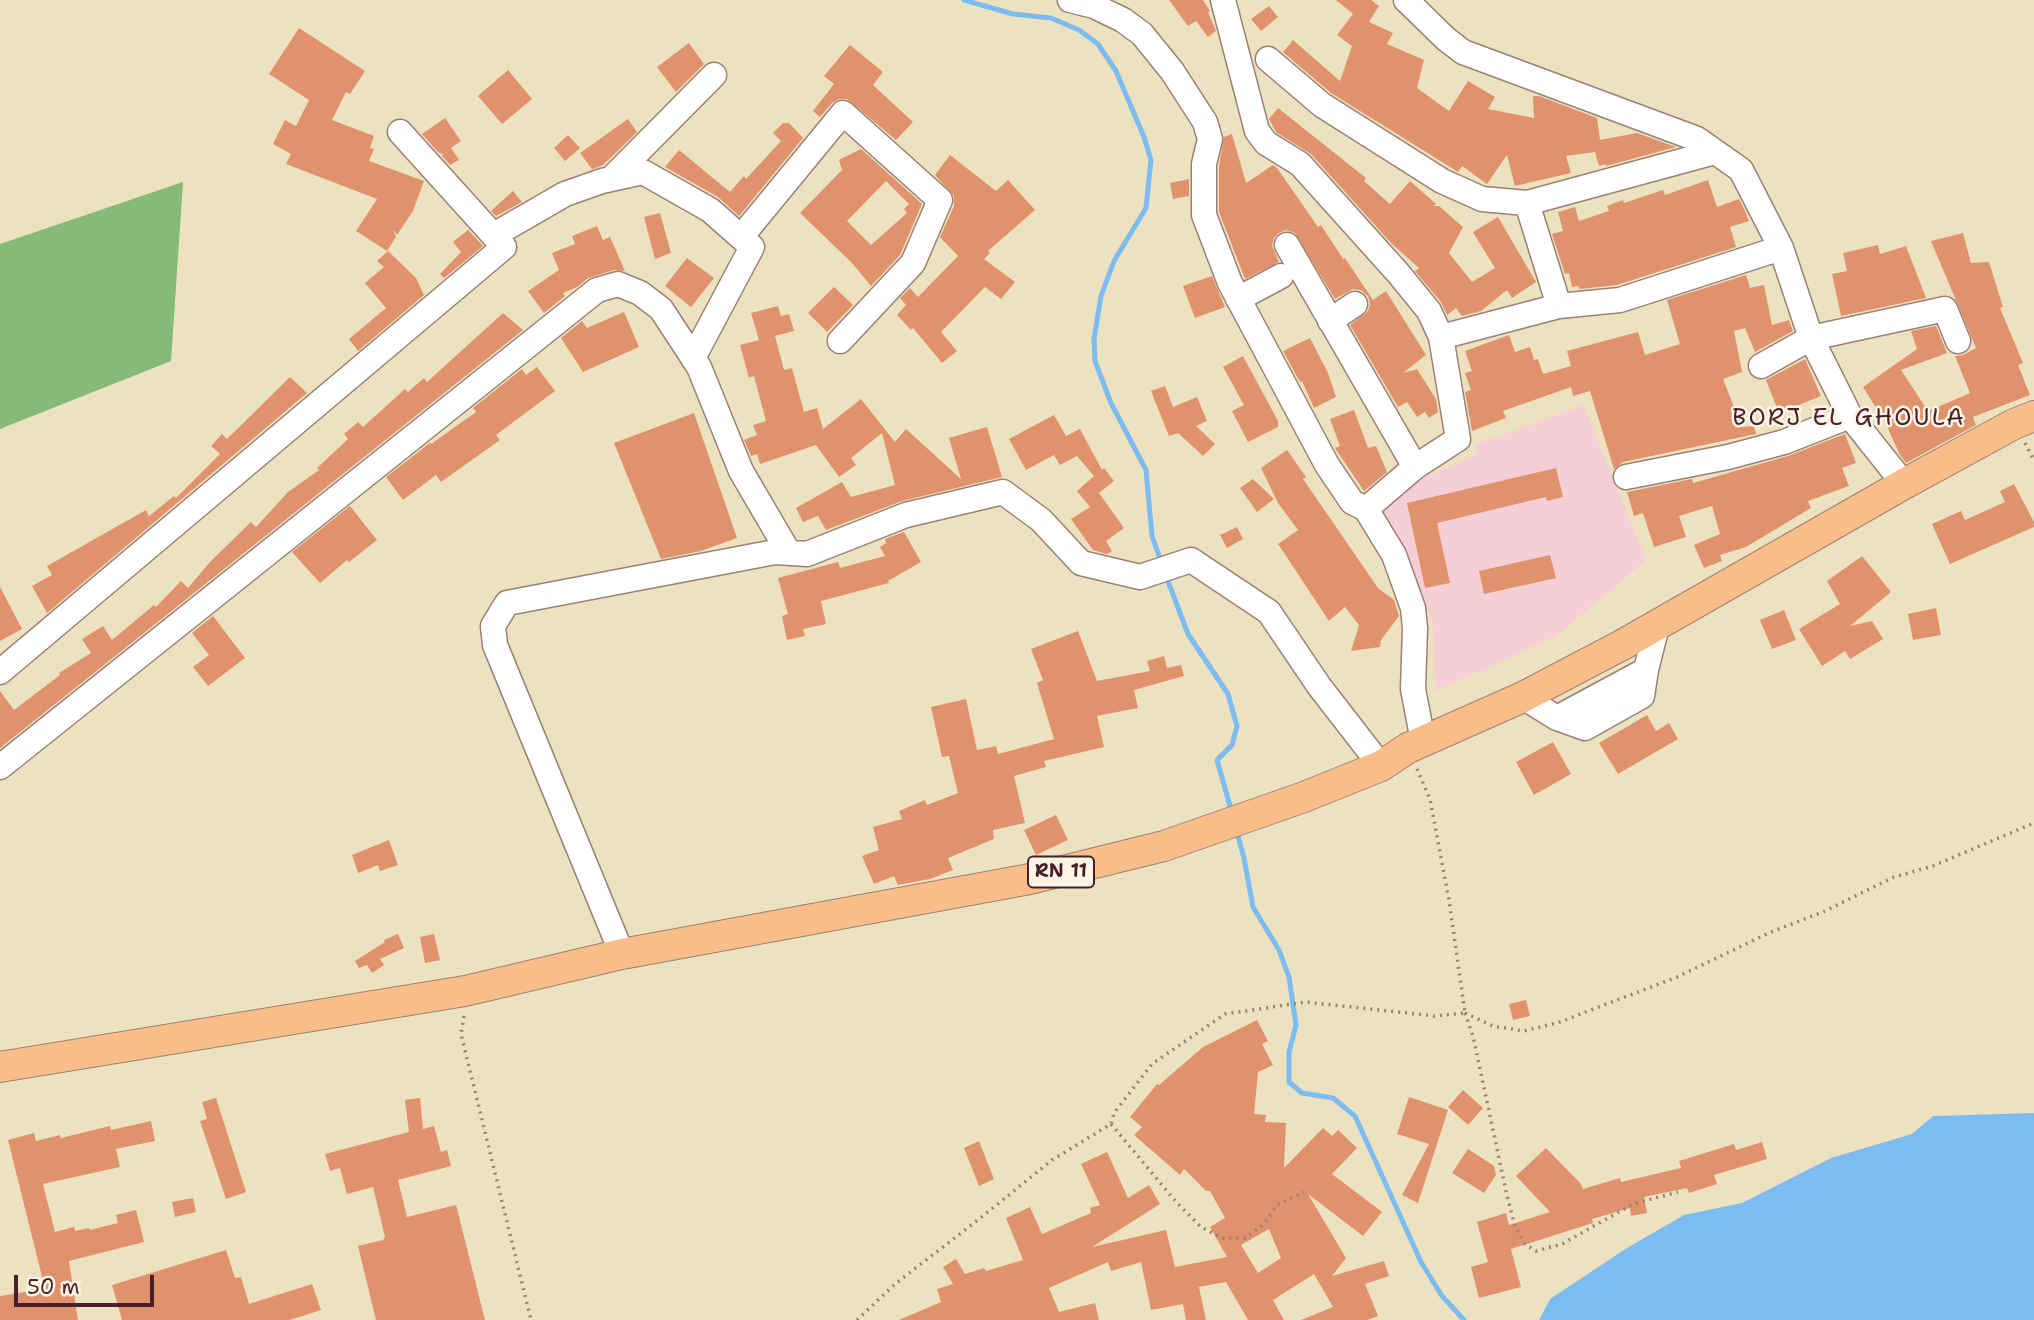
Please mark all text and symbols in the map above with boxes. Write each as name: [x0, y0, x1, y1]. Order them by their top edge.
district label: BORJ EL GHOULA: [1734, 405, 1964, 433]
road number: RN 11: [1028, 856, 1094, 888]
scale bar: [18, 1260, 158, 1304]
text: 50 m: [27, 1273, 80, 1301]

